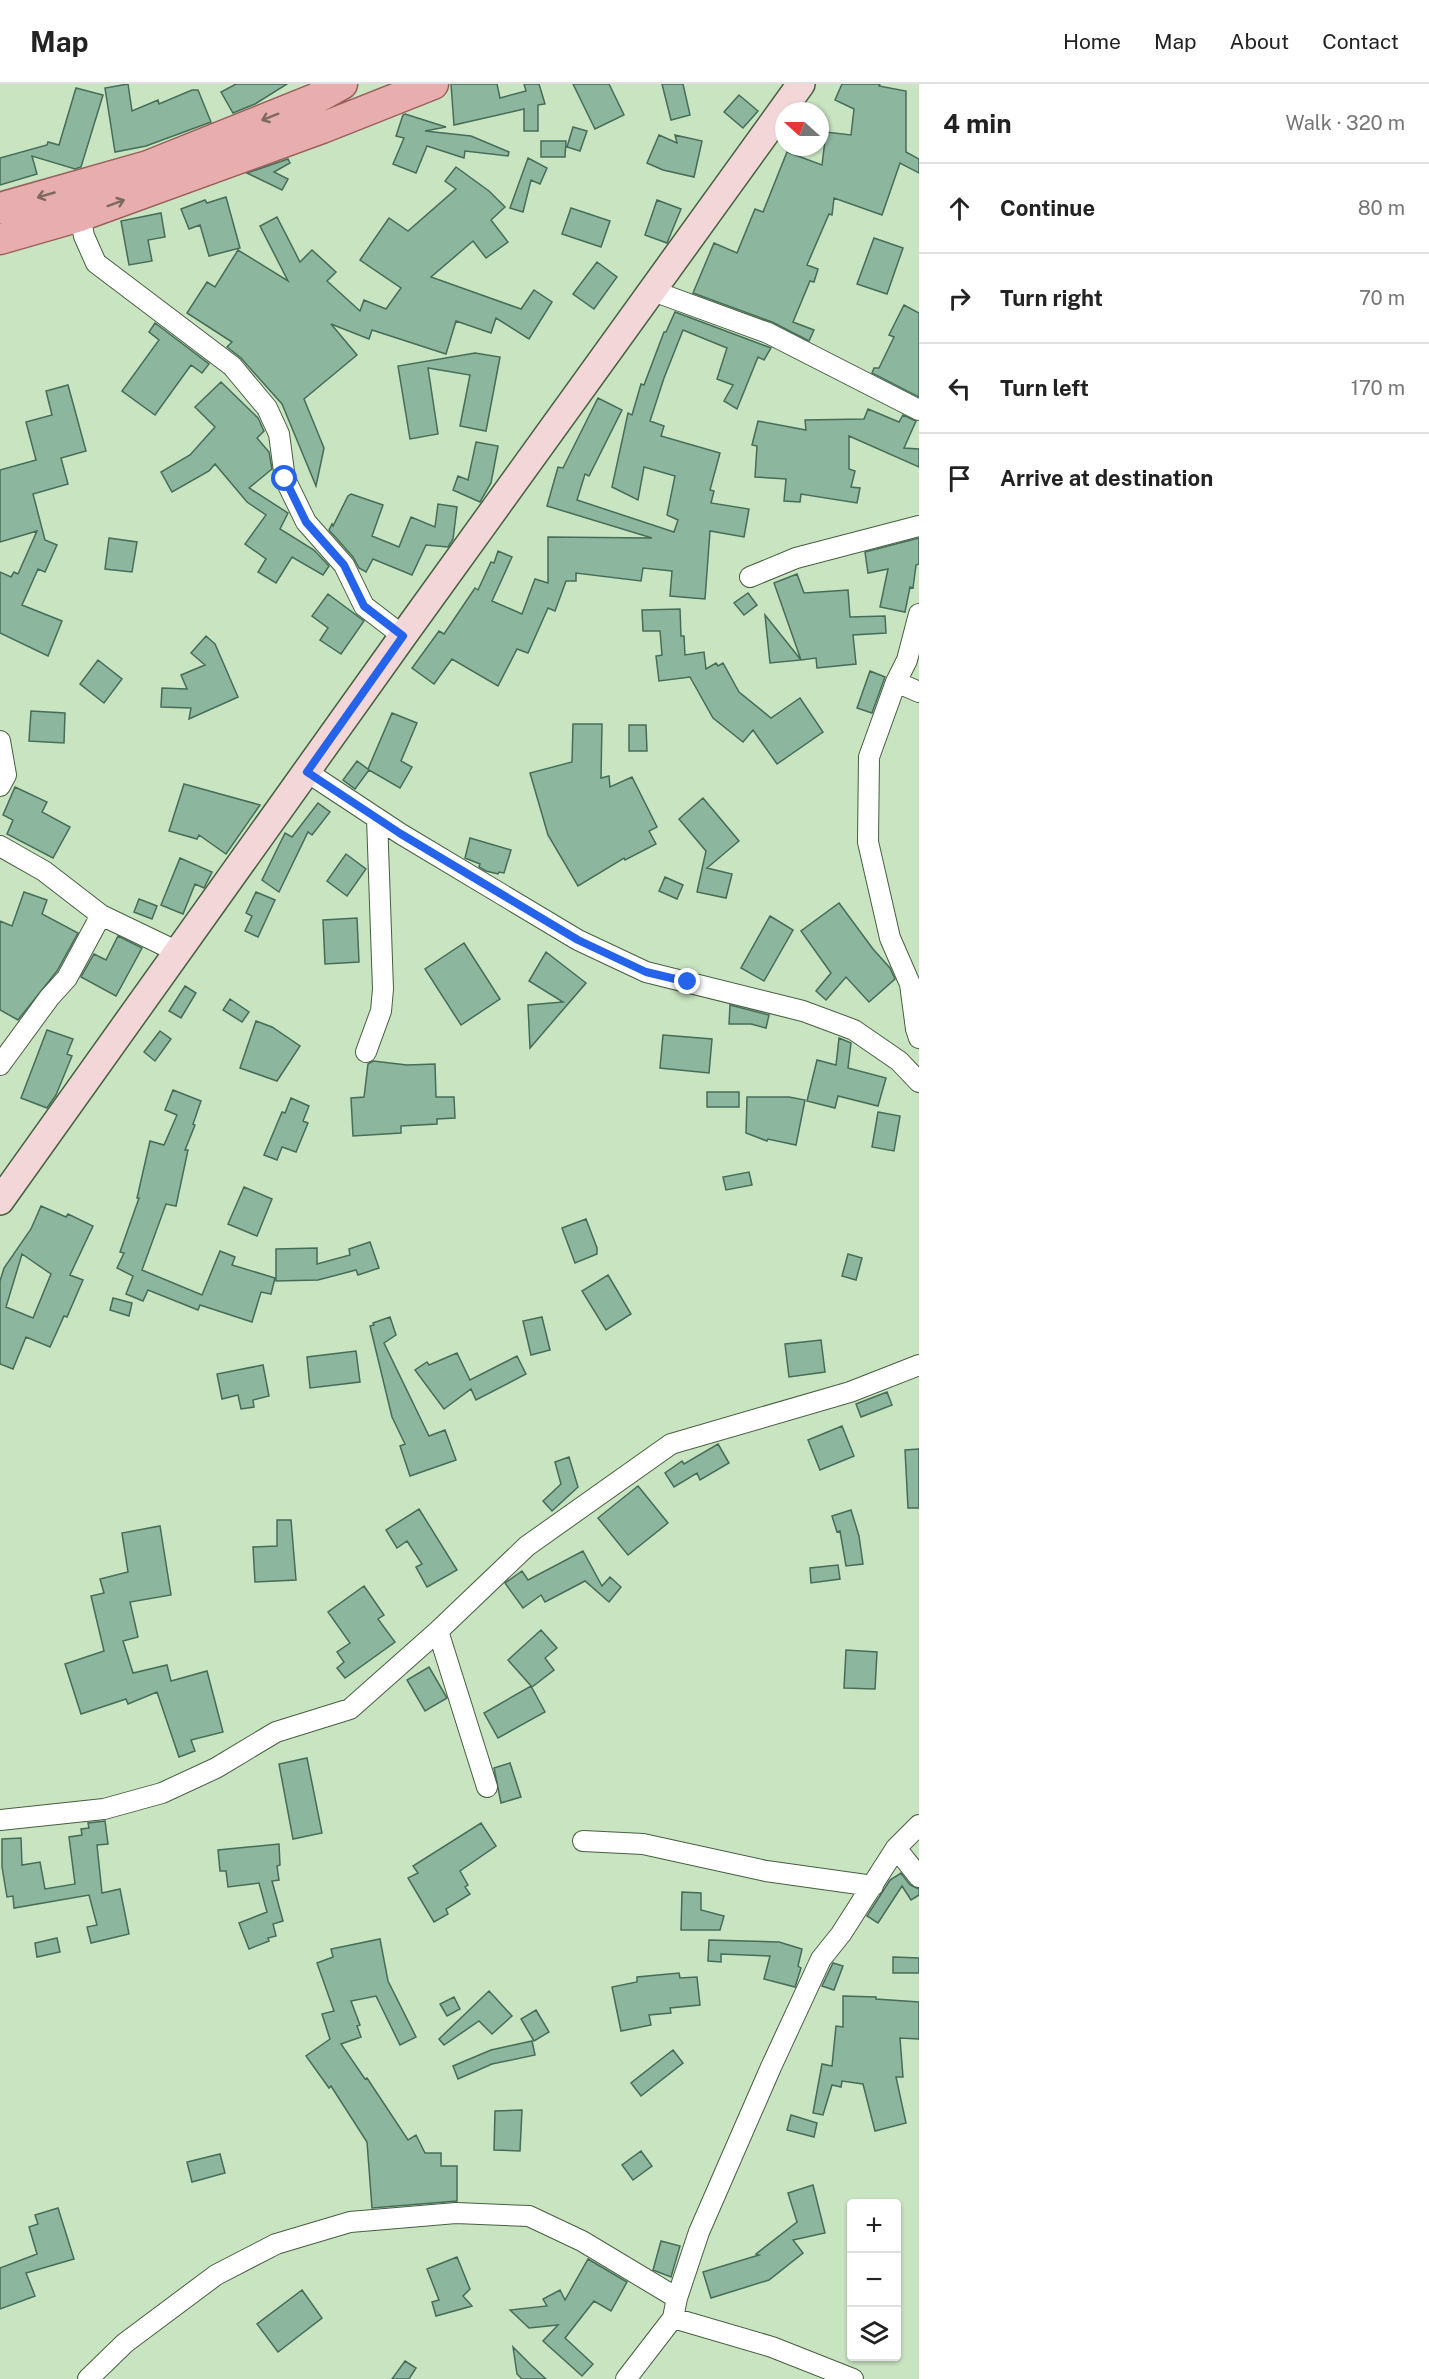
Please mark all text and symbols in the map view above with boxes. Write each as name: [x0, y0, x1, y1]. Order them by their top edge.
text: Map: [30, 25, 89, 58]
text: Home: [1063, 29, 1121, 54]
text: Map: [1154, 29, 1197, 54]
text: About: [1230, 29, 1289, 54]
text: Contact: [1322, 29, 1399, 54]
north arrow: [775, 102, 829, 156]
text: 4 min: [943, 108, 1012, 139]
text: Walk · 320 m: [1285, 111, 1405, 135]
one-way arrow: [261, 112, 279, 123]
one-way arrow: [37, 190, 56, 201]
icon: ahead: [943, 192, 976, 225]
text: Continue: [1000, 195, 1095, 221]
one-way arrow: [106, 196, 125, 207]
text: 80 m: [1358, 196, 1405, 220]
icon: right: [943, 282, 976, 315]
text: Turn right: [1000, 285, 1103, 311]
text: 70 m: [1359, 286, 1405, 310]
icon: left: [943, 372, 976, 405]
text: Turn left: [1000, 375, 1089, 401]
text: 170 m: [1351, 376, 1405, 400]
icon: arrive: [943, 462, 976, 495]
route start: [271, 465, 297, 491]
text: Arrive at destination: [1000, 465, 1213, 491]
route end: [674, 968, 700, 994]
map controls: [847, 2199, 901, 2361]
button: +: [847, 2199, 901, 2253]
button: −: [847, 2253, 901, 2307]
button: layers: [847, 2307, 901, 2361]

